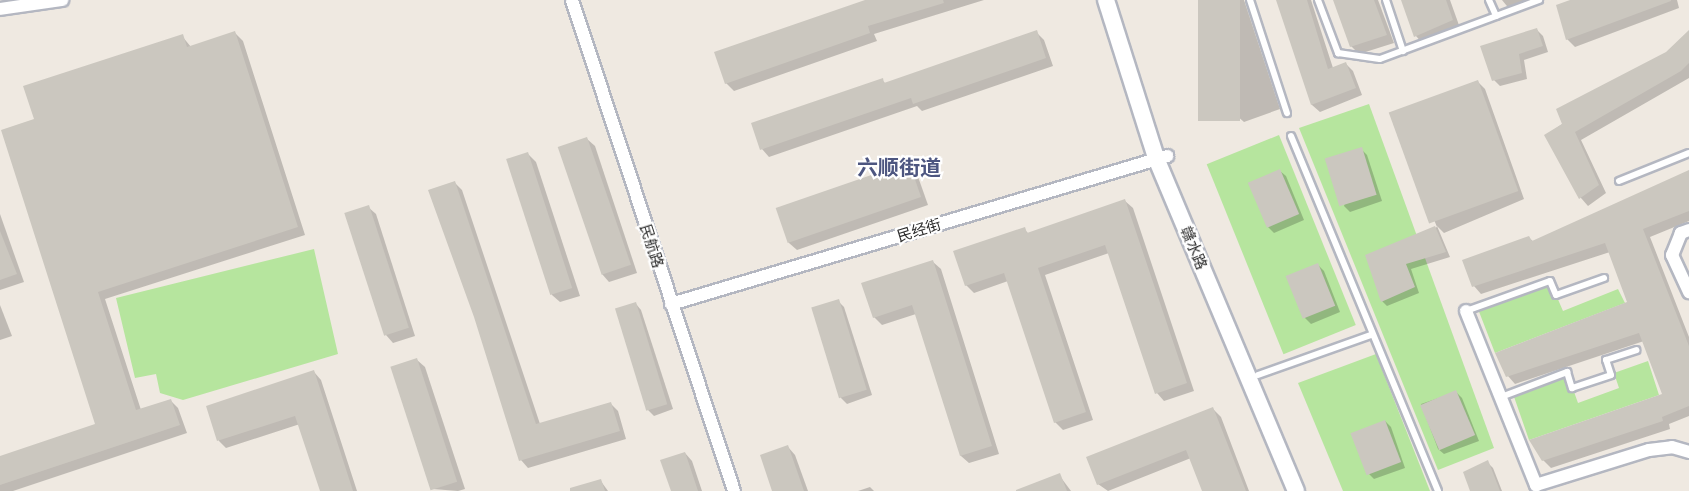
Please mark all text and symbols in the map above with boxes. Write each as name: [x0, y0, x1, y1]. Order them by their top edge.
district label: 六顺街道: [857, 155, 941, 181]
street label: 民经街: [895, 215, 943, 245]
street label: 民航路: [636, 222, 668, 270]
street label: 赣水路: [1177, 224, 1211, 272]

